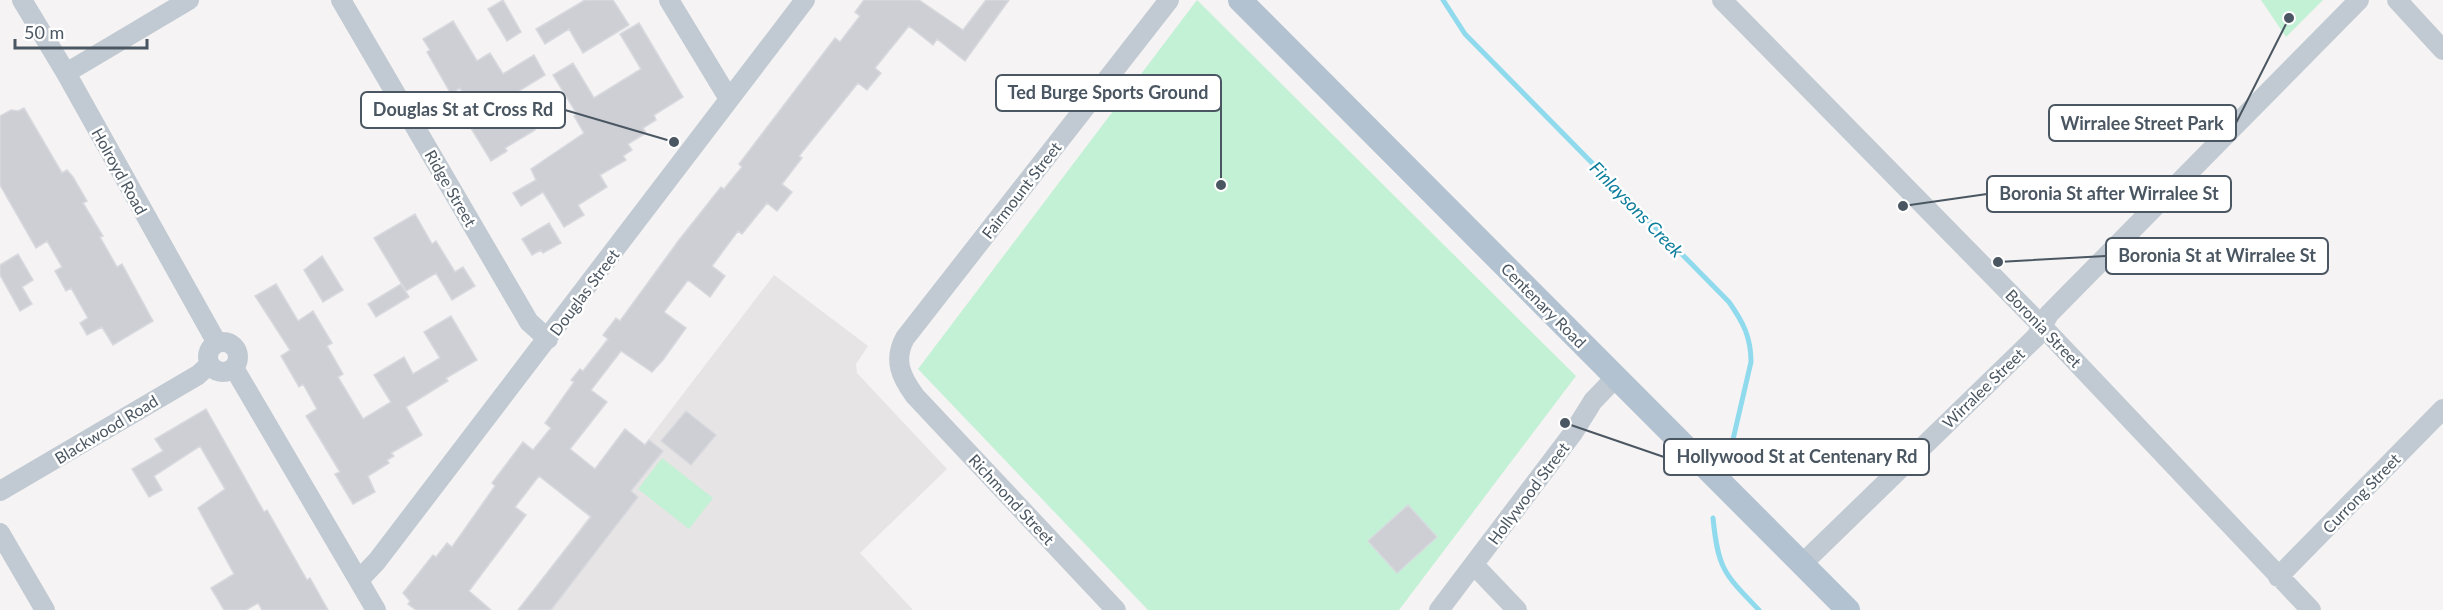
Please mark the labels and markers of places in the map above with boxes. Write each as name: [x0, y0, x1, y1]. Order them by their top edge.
callout: Ted Burge Sports Ground: [996, 75, 1221, 111]
callout: Douglas St at Cross Rd: [361, 92, 565, 128]
callout: Wirralee Street Park: [2049, 105, 2236, 141]
callout: Boronia St after Wirralee St: [1987, 176, 2231, 212]
callout: Boronia St at Wirralee St: [2106, 238, 2328, 274]
callout: Hollywood St at Centenary Rd: [1664, 439, 1929, 475]

